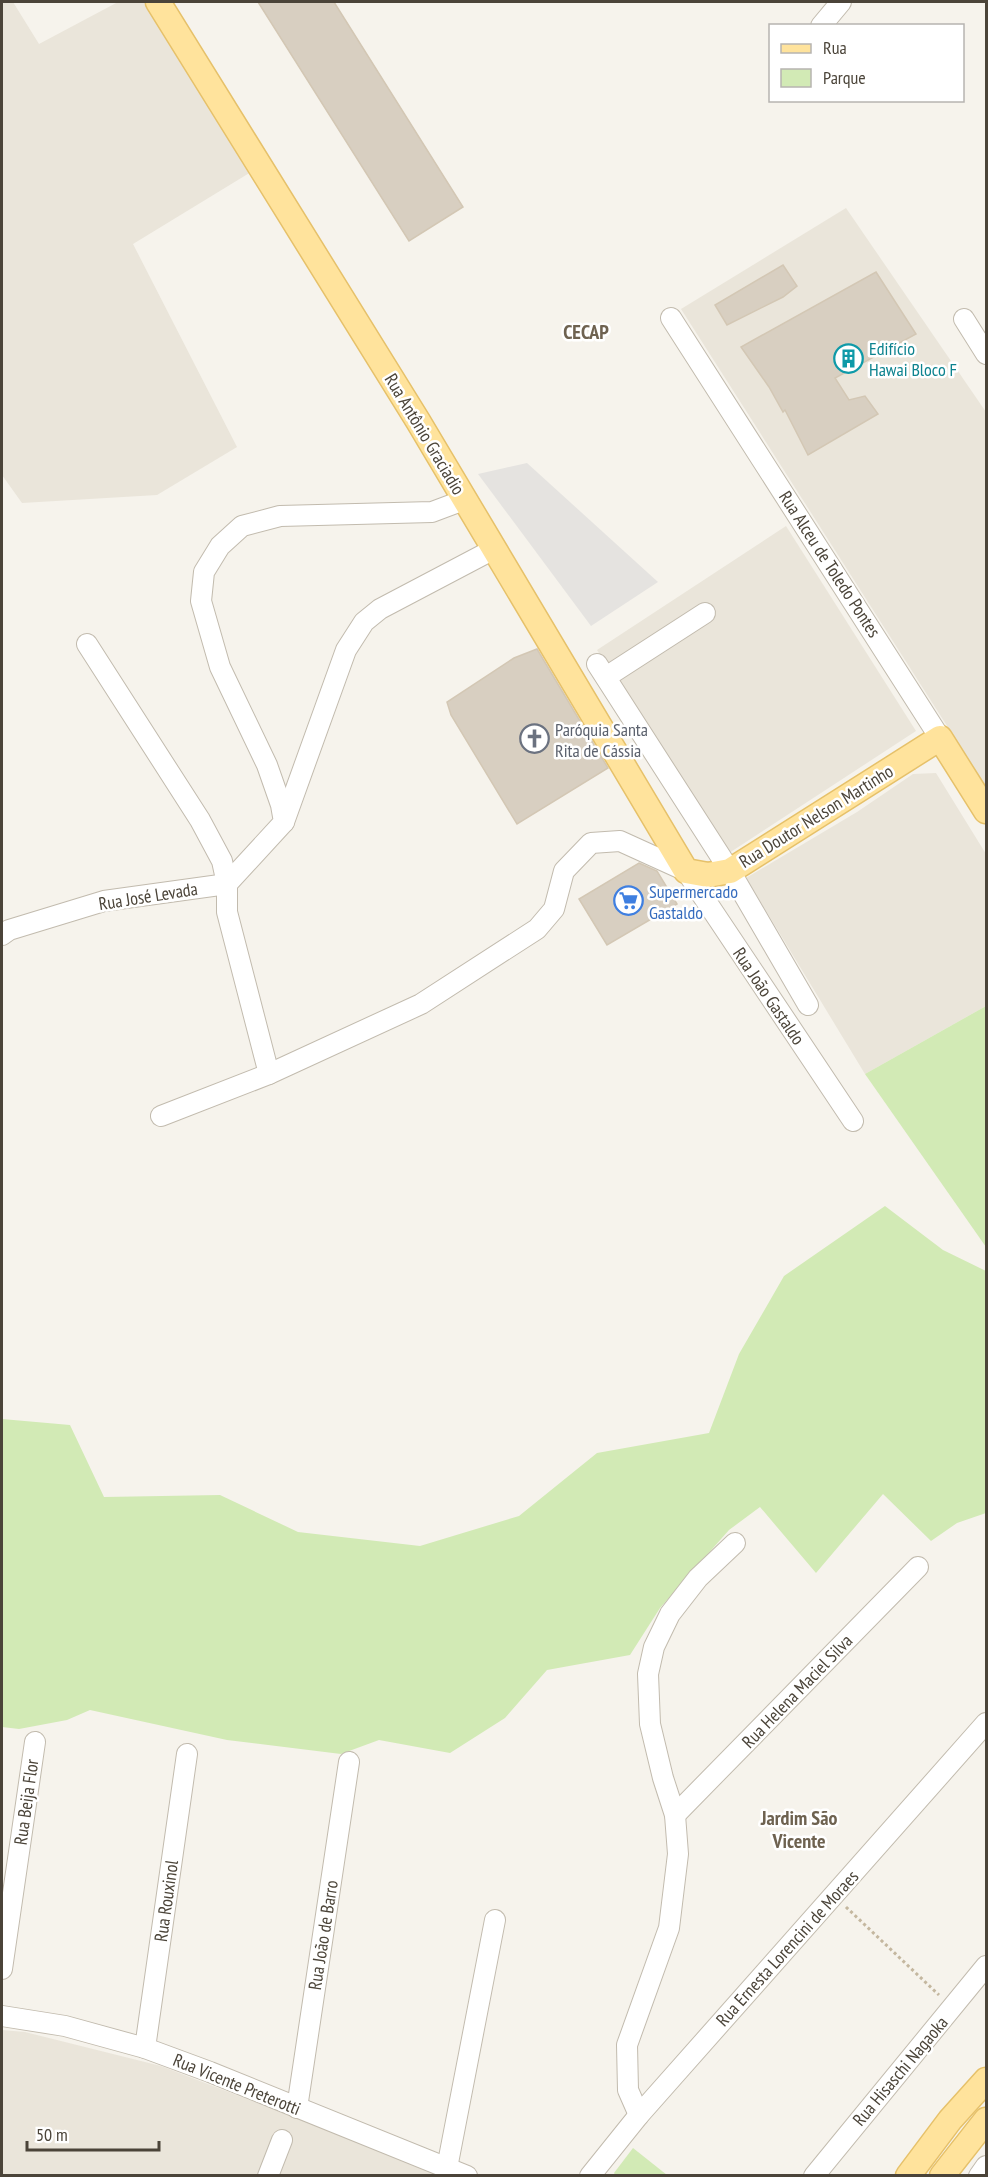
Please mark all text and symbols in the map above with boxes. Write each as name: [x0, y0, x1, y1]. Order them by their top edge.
legend: [769, 24, 964, 102]
text: Rua: [823, 36, 847, 59]
text: Parque: [823, 66, 866, 89]
district label: CECAP: [563, 319, 609, 345]
place label: Edifício Hawai Bloco F: [869, 337, 957, 381]
building icon: Edifício Hawai Bloco F: [832, 342, 864, 374]
street label: Rua Antônio Graciadio: [380, 369, 470, 499]
street label: Rua Alceu de Toledo Pontes: [774, 486, 886, 642]
place label: Paróquia Santa Rita de Cássia: [555, 718, 648, 762]
church icon: Paróquia Santa Rita de Cássia: [518, 723, 550, 755]
street label: Rua Doutor Nelson Martinho: [735, 759, 897, 873]
street label: Rua José Levada: [97, 877, 199, 915]
place label: Supermercado Gastaldo: [649, 880, 738, 924]
supermarket icon: Supermercado Gastaldo: [612, 885, 644, 917]
street label: Rua João Gastaldo: [728, 943, 810, 1049]
street label: Rua Helena Maciel Silva: [737, 1629, 857, 1753]
street label: Rua Beija Flor: [9, 1758, 43, 1846]
district label: Jardim São Vicente: [760, 1805, 837, 1854]
street label: Rua Rouxinol: [149, 1858, 183, 1943]
street label: Rua Ernesta Lorencini de Moraes: [711, 1865, 863, 2031]
street label: Rua João de Barro: [303, 1878, 343, 1991]
street label: Rua Hisaschi Nagaoka: [847, 2011, 953, 2131]
street label: Rua Vicente Preterotti: [170, 2048, 304, 2120]
scale bar: [27, 2114, 159, 2152]
text: 50 m: [36, 2123, 68, 2146]

